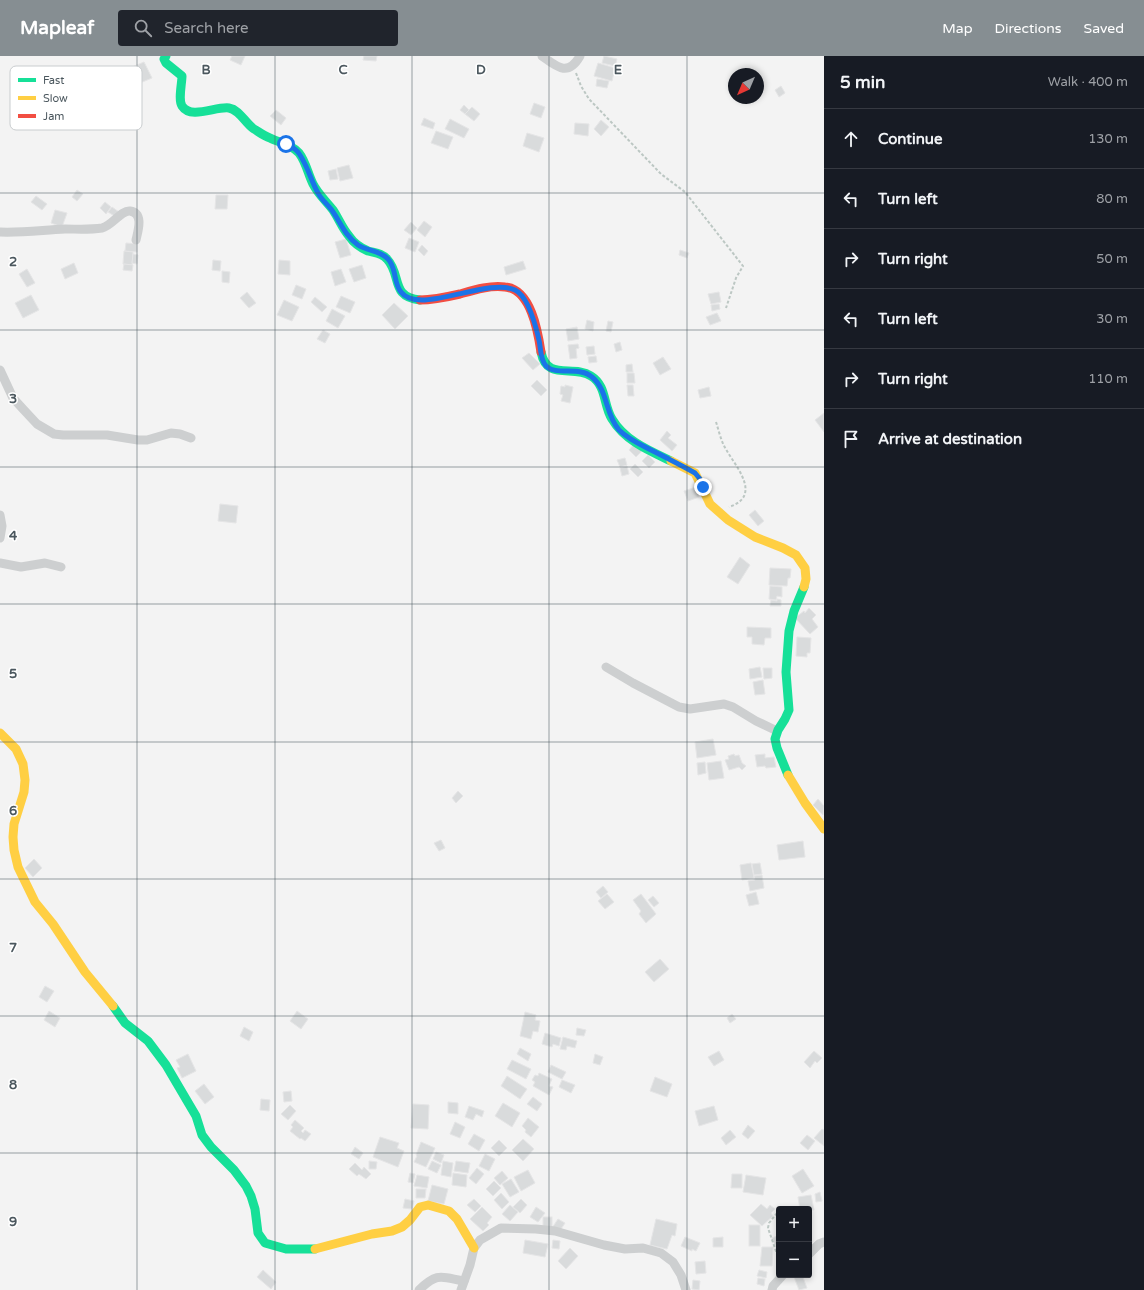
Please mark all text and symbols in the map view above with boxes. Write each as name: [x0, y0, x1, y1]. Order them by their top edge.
search box: [118, 10, 398, 46]
text: Mapleaf: [20, 17, 94, 39]
icon: search: [132, 17, 154, 39]
text: Search here: [164, 19, 249, 37]
text: Map: [942, 20, 973, 37]
text: Directions: [995, 20, 1062, 37]
text: Saved: [1084, 20, 1124, 37]
text: B: [201, 62, 211, 78]
text: C: [338, 62, 348, 78]
text: D: [476, 62, 486, 78]
text: E: [614, 62, 622, 78]
legend: [10, 66, 142, 130]
north arrow: [728, 68, 764, 104]
text: 5 min: [840, 72, 885, 93]
text: Fast: [43, 74, 64, 87]
text: Walk · 400 m: [1048, 74, 1128, 90]
text: Slow: [43, 92, 68, 105]
text: Jam: [43, 110, 64, 123]
icon: ahead: [840, 128, 862, 150]
text: Continue: [878, 130, 942, 148]
text: 130 m: [1088, 131, 1128, 147]
route start: [277, 135, 295, 153]
icon: left: [840, 188, 862, 210]
text: Turn left: [878, 190, 938, 208]
text: 80 m: [1096, 191, 1128, 207]
icon: right: [840, 248, 862, 270]
text: Turn right: [878, 250, 948, 268]
text: 50 m: [1096, 251, 1128, 267]
text: 2: [9, 254, 17, 270]
icon: left: [840, 308, 862, 330]
text: Turn left: [878, 310, 938, 328]
text: 30 m: [1096, 311, 1128, 327]
icon: right: [840, 368, 862, 390]
text: Turn right: [878, 370, 948, 388]
text: 110 m: [1088, 371, 1128, 387]
text: 3: [9, 391, 17, 407]
icon: arrive: [840, 428, 862, 450]
text: Arrive at destination: [878, 430, 1022, 448]
route end: [694, 478, 712, 496]
text: 4: [9, 528, 18, 544]
text: 5: [9, 666, 17, 682]
text: 6: [9, 803, 17, 819]
text: 7: [9, 940, 17, 956]
text: 8: [9, 1077, 17, 1093]
map controls: [776, 1206, 812, 1278]
button: +: [776, 1206, 812, 1242]
text: 9: [9, 1214, 17, 1230]
button: −: [776, 1242, 812, 1278]

